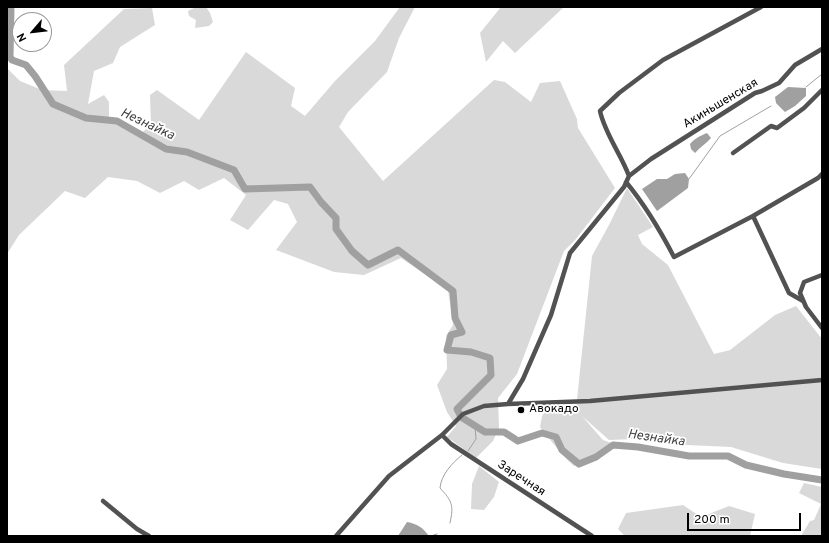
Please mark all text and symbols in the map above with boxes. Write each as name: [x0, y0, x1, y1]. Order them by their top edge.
north arrow: [12, 12, 52, 52]
text: N: [14, 30, 30, 44]
street label: Акиньшенская: [681, 76, 761, 132]
water label: Незнайка: [118, 106, 176, 144]
place label: Авокадо: [529, 403, 579, 417]
marker: Авокадо: [516, 405, 526, 415]
water label: Незнайка: [626, 427, 686, 451]
street label: Заречная: [494, 458, 548, 500]
scale bar: [689, 505, 803, 531]
text: 200 m: [694, 512, 730, 528]

